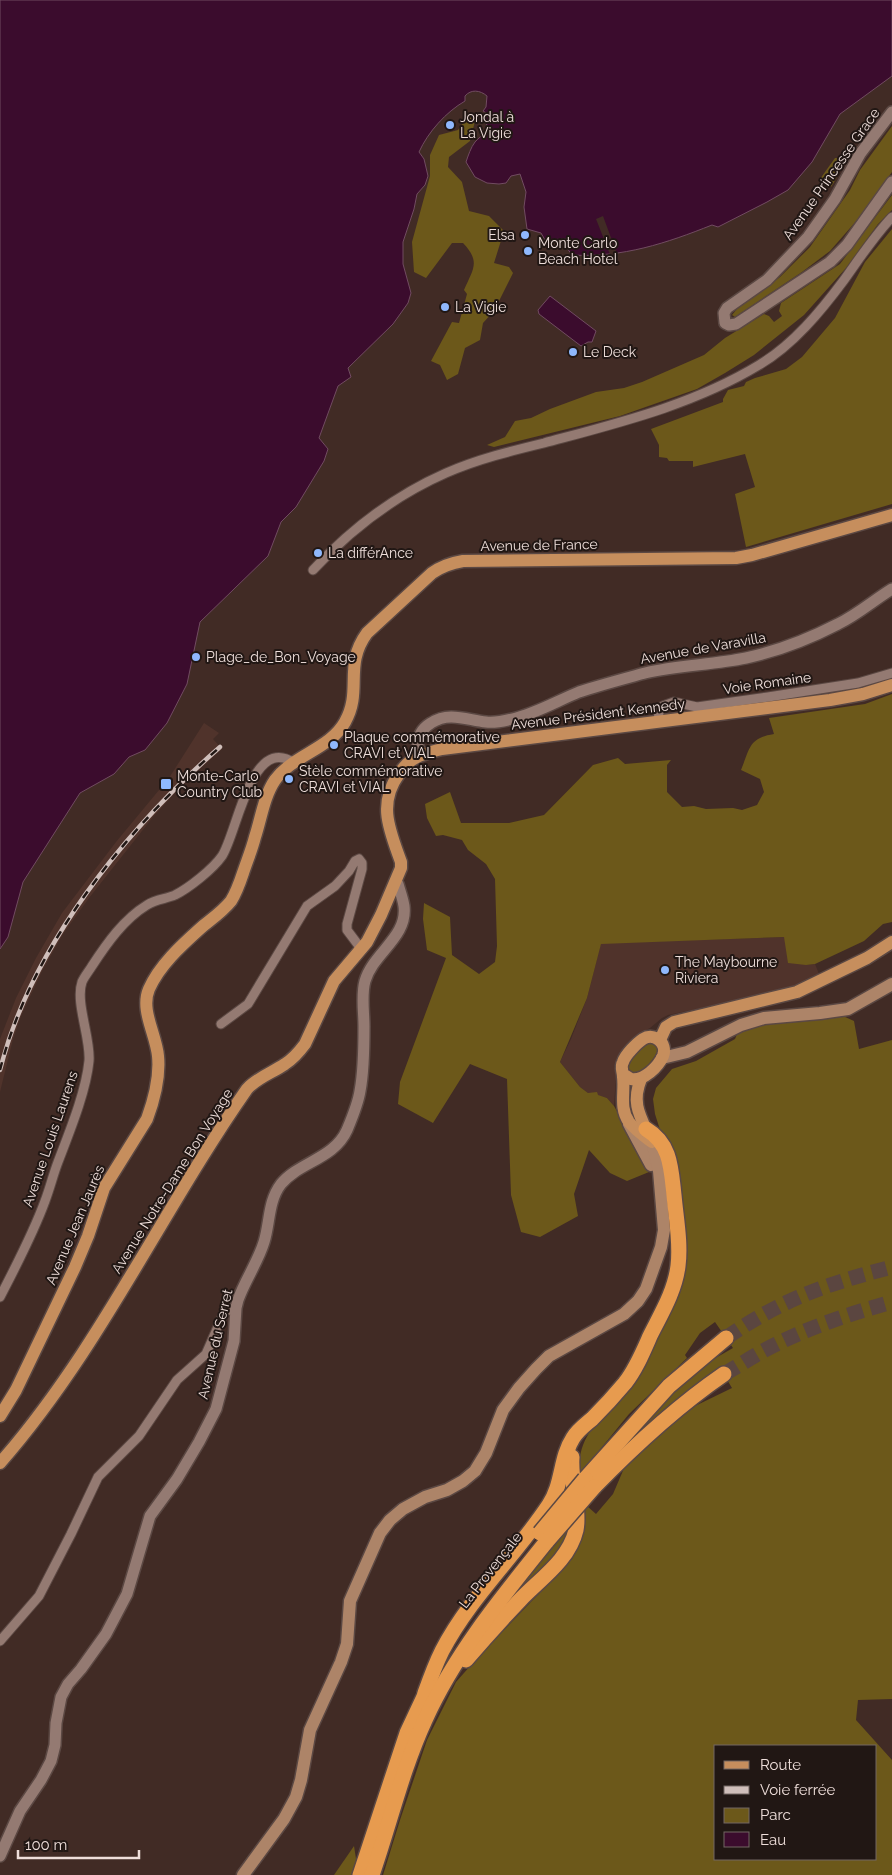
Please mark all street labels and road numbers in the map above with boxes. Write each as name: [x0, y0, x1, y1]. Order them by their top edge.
street label: Avenue Princesse Grace: [779, 105, 883, 243]
street label: Avenue de France: [480, 536, 598, 554]
street label: Avenue de Varavilla: [639, 629, 767, 667]
street label: Voie Romaine: [722, 669, 812, 697]
street label: Avenue Président Kennedy: [510, 695, 686, 733]
street label: Avenue Louis Laurens: [19, 1069, 81, 1209]
street label: Avenue Notre-Dame Bon Voyage: [108, 1086, 236, 1276]
street label: Avenue Jean Jaurès: [43, 1163, 108, 1287]
street label: Avenue du Serret: [195, 1287, 236, 1401]
street label: La Provençale: [455, 1529, 525, 1611]

